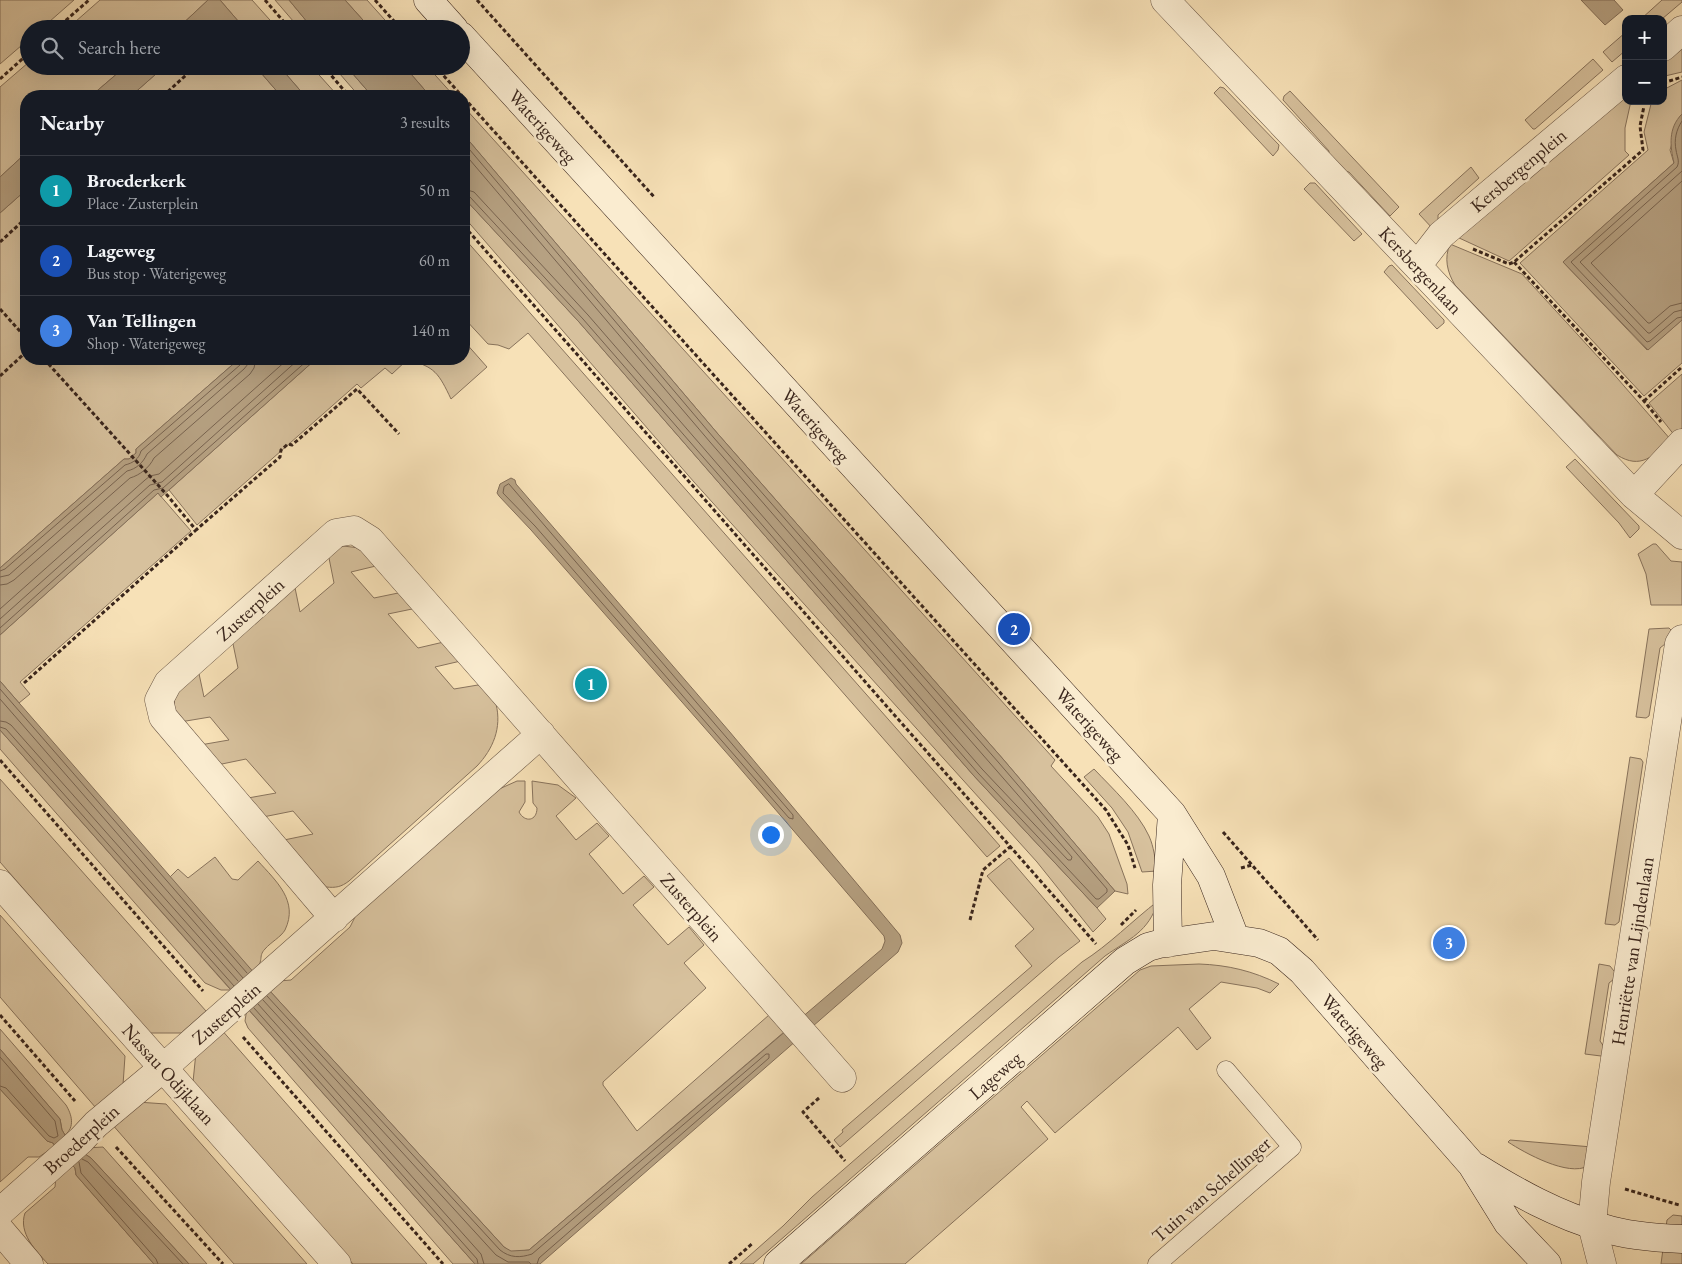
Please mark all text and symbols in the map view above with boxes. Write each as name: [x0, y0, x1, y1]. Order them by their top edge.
map controls: [1622, 15, 1667, 105]
button: +: [1622, 15, 1667, 60]
search box: [20, 20, 470, 75]
icon: search: [38, 34, 66, 62]
text: Search here: [78, 35, 160, 60]
button: −: [1622, 60, 1667, 105]
street label: Waterigeweg: [503, 84, 583, 169]
text: Nearby: [40, 109, 104, 136]
text: 3 results: [400, 112, 450, 133]
street label: Kersbergenplein: [1465, 123, 1572, 218]
text: Broederkerk: [87, 168, 186, 193]
text: 1: [52, 180, 60, 201]
text: 50 m: [419, 180, 450, 201]
text: Place · Zusterplein: [87, 193, 198, 214]
street label: Kersbergenlaan: [1373, 221, 1468, 320]
text: Lageweg: [87, 238, 155, 263]
text: 2: [52, 250, 60, 271]
text: 60 m: [419, 250, 450, 271]
text: Bus stop · Waterigeweg: [87, 263, 226, 284]
text: Van Tellingen: [87, 308, 196, 333]
text: 3: [52, 320, 60, 341]
text: 140 m: [411, 320, 450, 341]
text: Shop · Waterigeweg: [87, 333, 205, 354]
street label: Waterigeweg: [776, 383, 856, 468]
street label: Zusterplein: [211, 572, 290, 647]
pin: 2: [998, 610, 1030, 648]
pin: 1: [575, 665, 607, 703]
street label: Waterigeweg: [1050, 682, 1130, 767]
your location: [758, 822, 784, 848]
street label: Henriëtte van Lijndenlaan: [1605, 855, 1660, 1047]
street label: Zusterplein: [655, 868, 728, 947]
pin: 3: [1433, 924, 1465, 962]
street label: Zusterplein: [187, 977, 266, 1050]
street label: Waterigeweg: [1315, 989, 1395, 1075]
street label: Nassau Odijklaan: [117, 1018, 221, 1130]
street label: Lageweg: [964, 1045, 1028, 1105]
street label: Broederplein: [38, 1099, 125, 1180]
street label: Tuin van Schellinger: [1146, 1130, 1277, 1248]

